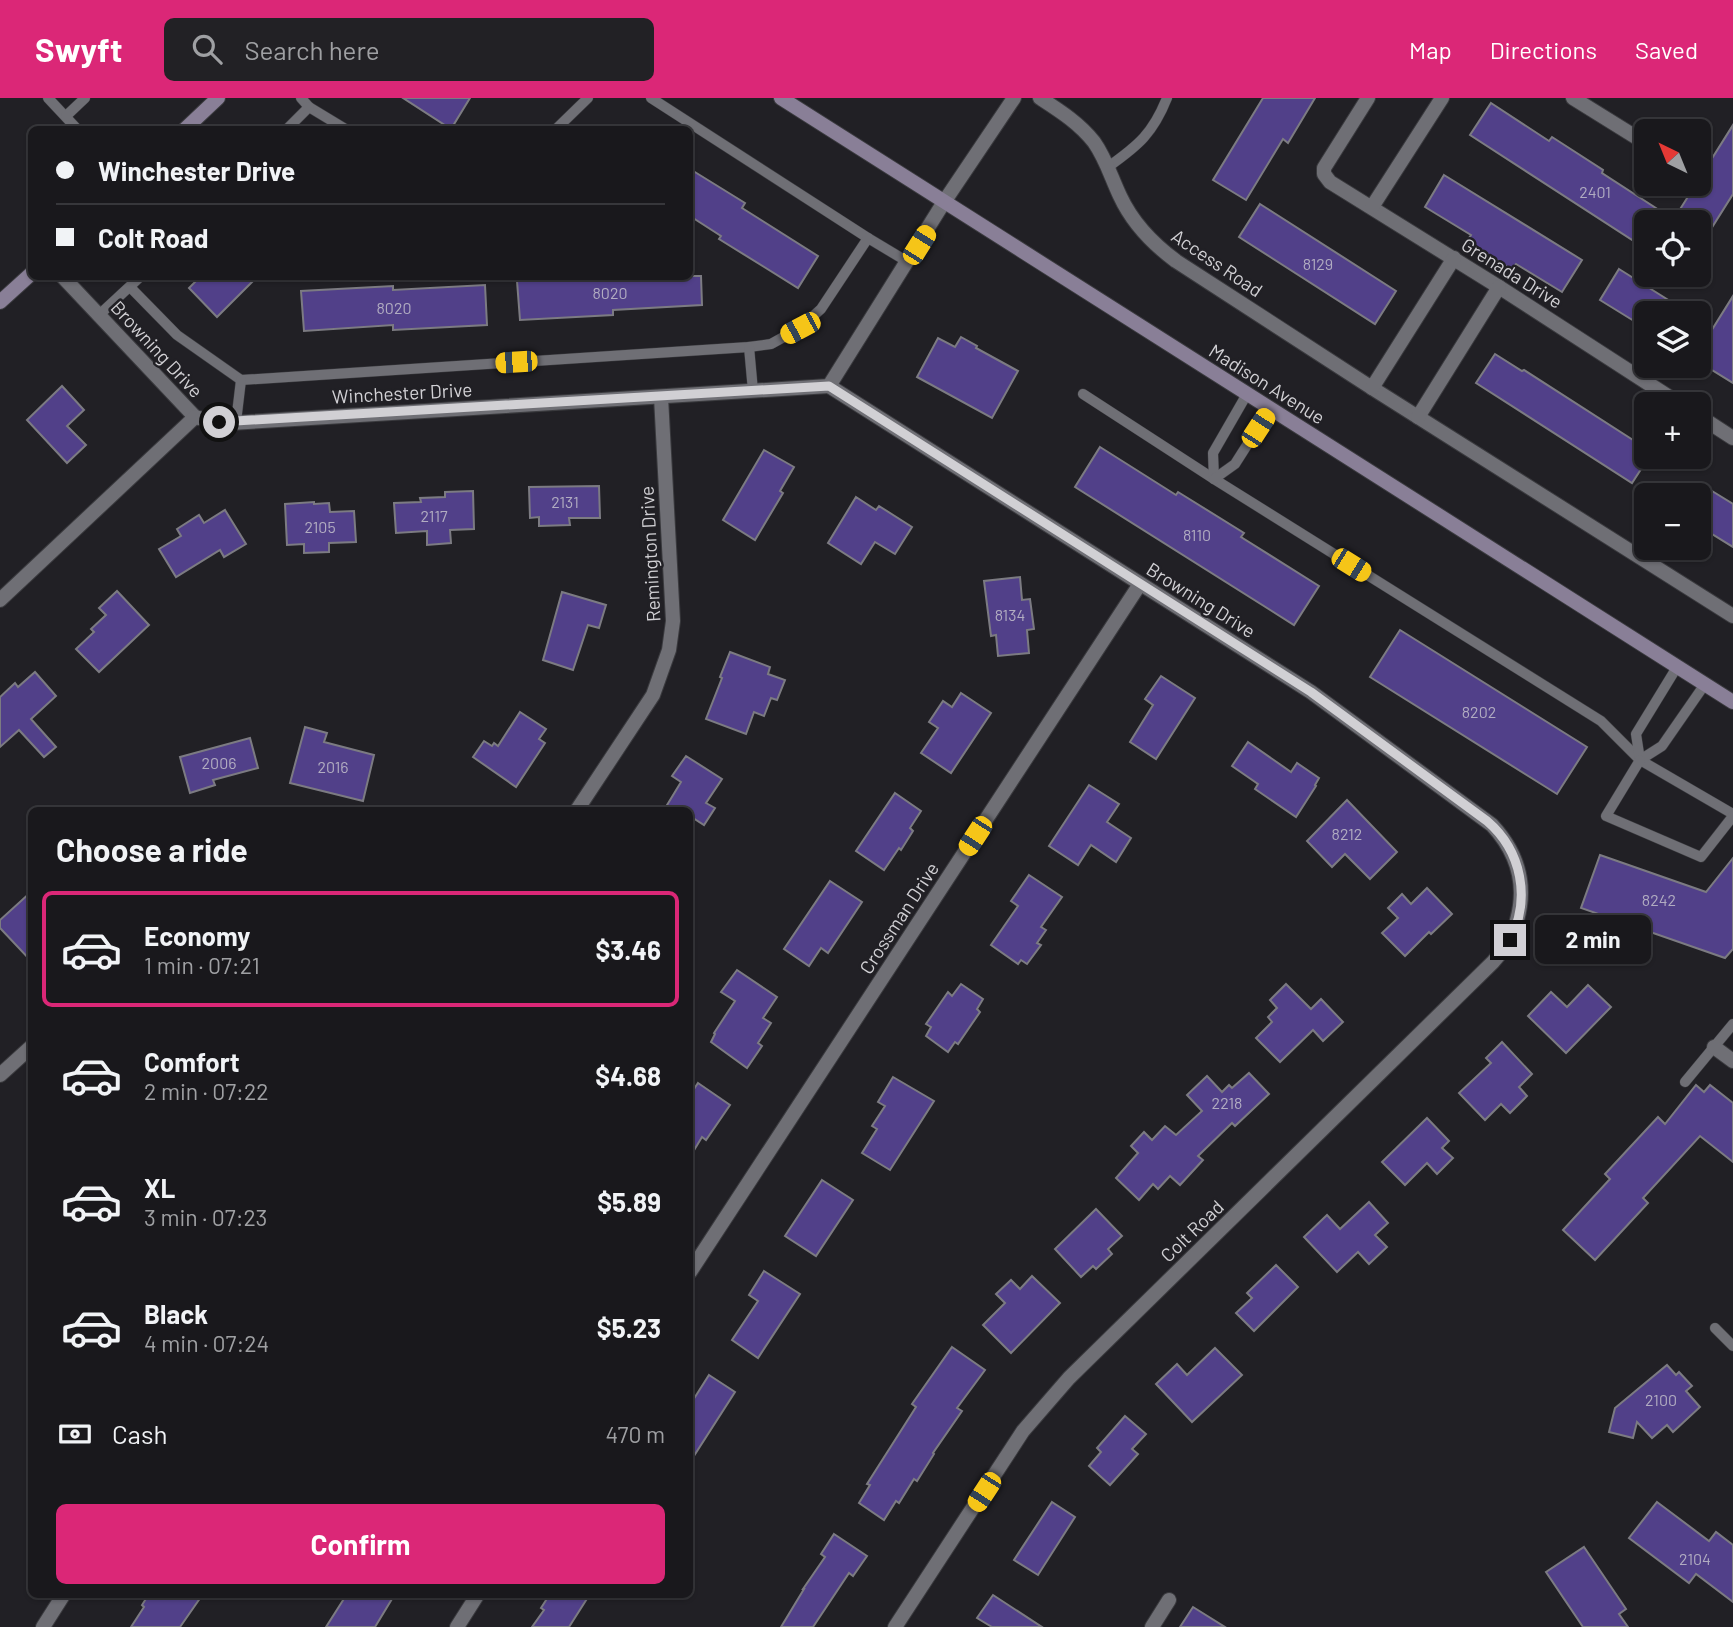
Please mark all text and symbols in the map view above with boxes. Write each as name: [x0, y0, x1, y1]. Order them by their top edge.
search box: [164, 18, 654, 81]
text: Swyft: [35, 29, 122, 69]
icon: search: [188, 30, 226, 68]
text: Search here: [244, 34, 380, 65]
text: Map: [1409, 35, 1452, 64]
text: Directions: [1490, 35, 1597, 64]
text: Saved: [1635, 35, 1698, 64]
north arrow: [1634, 119, 1712, 196]
map controls: [1634, 119, 1711, 560]
text: Winchester Drive: [98, 155, 295, 186]
house number: 2401: [1579, 182, 1611, 201]
button: locate: [1634, 210, 1711, 287]
text: Colt Road: [98, 222, 208, 253]
car: [899, 222, 940, 268]
street label: Access Road: [1167, 224, 1267, 301]
street label: Grenada Drive: [1458, 232, 1567, 313]
house number: 8129: [1303, 254, 1333, 273]
house number: 8020: [593, 283, 628, 302]
street label: Browning Drive: [107, 295, 208, 402]
house number: 8020: [377, 298, 412, 317]
button: layers: [1634, 301, 1711, 378]
car: [777, 309, 824, 347]
street label: Madison Avenue: [1205, 339, 1330, 428]
car: [495, 350, 538, 374]
street label: Winchester Drive: [331, 377, 473, 408]
button: +: [1634, 392, 1711, 469]
car: [1238, 405, 1279, 451]
route start: [203, 406, 235, 438]
button: −: [1634, 483, 1711, 560]
street label: Remington Drive: [634, 486, 665, 623]
house number: 2131: [551, 492, 579, 511]
house number: 2117: [420, 506, 448, 525]
house number: 2105: [304, 517, 336, 536]
house number: 8110: [1183, 525, 1211, 544]
car: [1328, 545, 1375, 585]
street label: Browning Drive: [1143, 557, 1260, 642]
house number: 8134: [995, 605, 1025, 624]
house number: 8202: [1462, 702, 1496, 721]
house number: 2006: [202, 753, 236, 772]
house number: 2016: [317, 757, 349, 776]
car: [955, 813, 996, 859]
house number: 8212: [1332, 824, 1362, 843]
text: Choose a ride: [56, 830, 248, 868]
street label: Crossman Drive: [854, 858, 943, 978]
house number: 8242: [1642, 890, 1676, 909]
callout: 2 min: [1534, 916, 1650, 964]
icon: car: [60, 918, 123, 981]
text: Economy: [144, 920, 250, 951]
route end: [1494, 924, 1526, 956]
text: 2 min: [1565, 925, 1621, 953]
text: $3.46: [595, 934, 661, 965]
text: 1 min · 07:21: [144, 951, 260, 979]
icon: car: [60, 1044, 123, 1107]
text: Comfort: [144, 1046, 240, 1077]
text: $4.68: [595, 1060, 661, 1091]
text: 2 min · 07:22: [144, 1077, 269, 1105]
house number: 2218: [1212, 1093, 1242, 1112]
icon: car: [60, 1170, 123, 1233]
text: XL: [144, 1172, 175, 1203]
text: $5.89: [597, 1186, 661, 1217]
street label: Colt Road: [1155, 1195, 1228, 1266]
text: 3 min · 07:23: [144, 1203, 267, 1231]
icon: car: [60, 1296, 123, 1359]
text: Black: [144, 1298, 208, 1329]
text: $5.23: [597, 1312, 661, 1343]
text: 4 min · 07:24: [144, 1329, 269, 1357]
house number: 2100: [1645, 1390, 1677, 1409]
icon: cash: [56, 1415, 94, 1453]
text: Cash: [112, 1418, 167, 1449]
text: 470 m: [606, 1420, 665, 1448]
car: [964, 1469, 1005, 1515]
button: Confirm: [56, 1504, 665, 1584]
house number: 2104: [1679, 1549, 1711, 1568]

